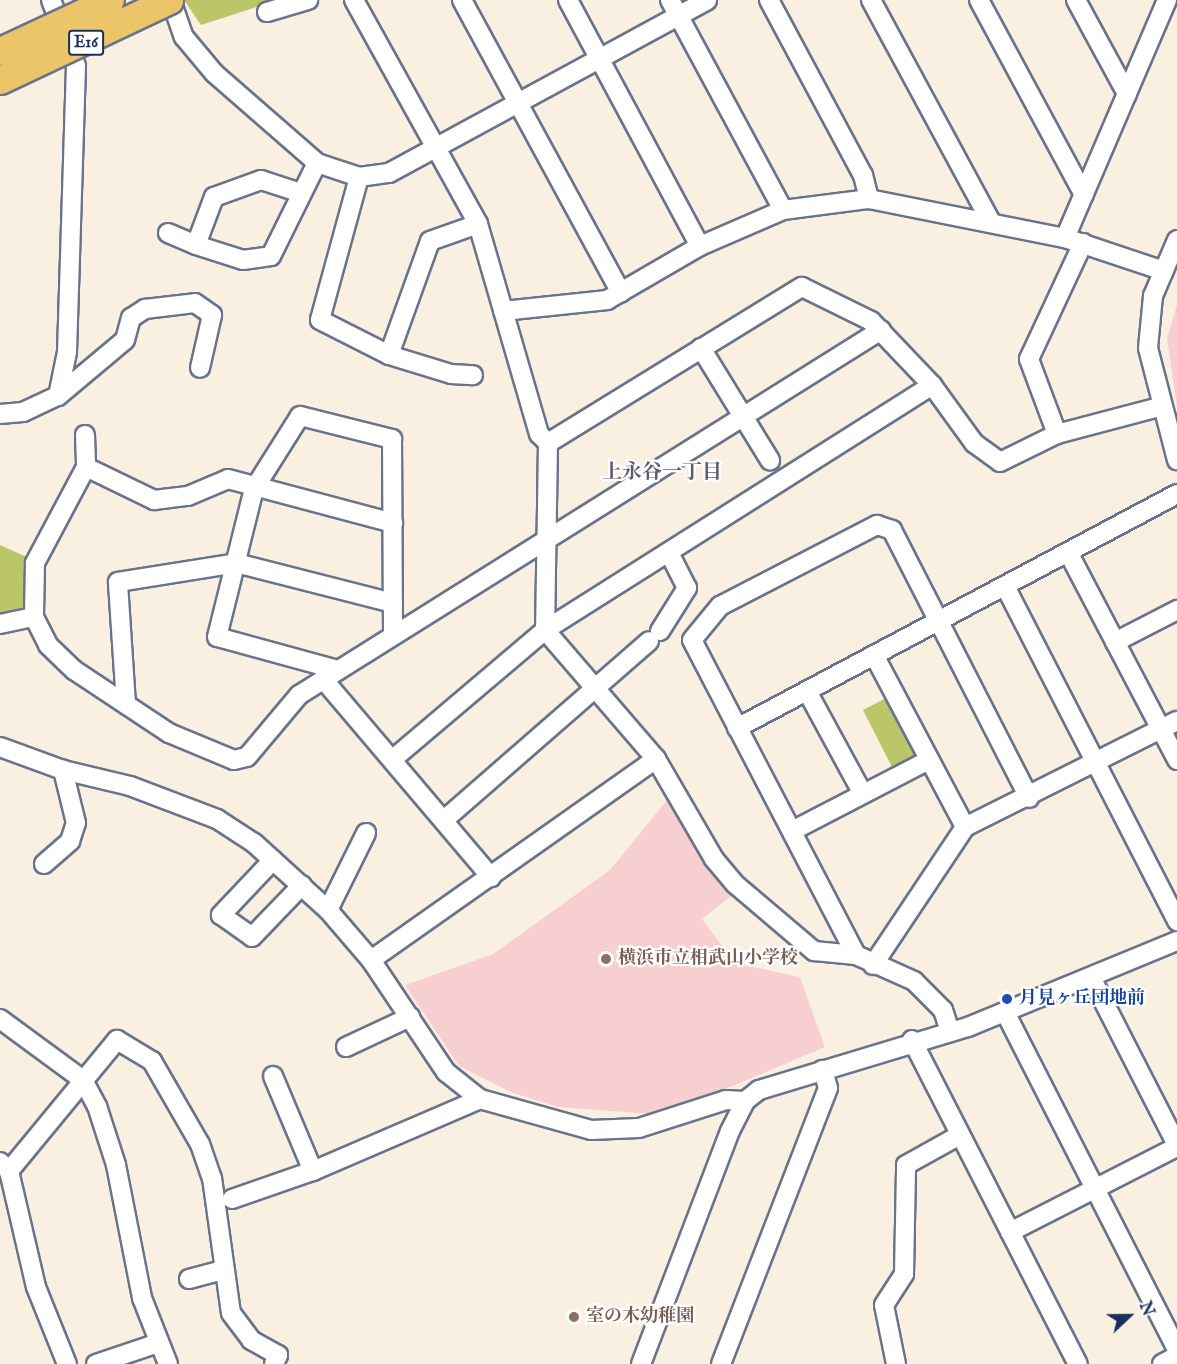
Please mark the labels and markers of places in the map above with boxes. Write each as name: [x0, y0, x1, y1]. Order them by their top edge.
place label: 横浜市立相武山小学校: [618, 948, 798, 970]
marker: 横浜市立相武山小学校: [599, 952, 613, 966]
place label: 月見ヶ丘団地前: [1019, 988, 1145, 1010]
marker: 月見ヶ丘団地前: [1000, 992, 1014, 1006]
place label: 室の木幼稚園: [586, 1306, 694, 1328]
marker: 室の木幼稚園: [567, 1310, 581, 1324]

